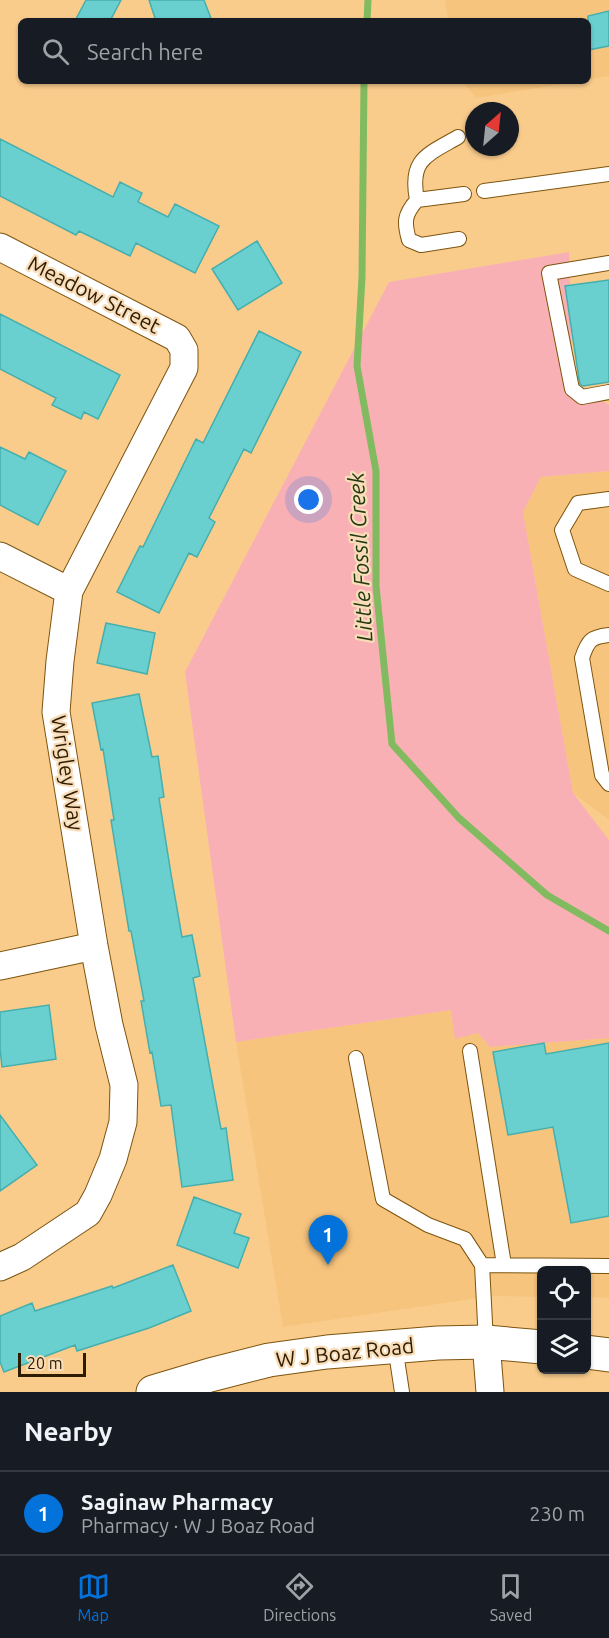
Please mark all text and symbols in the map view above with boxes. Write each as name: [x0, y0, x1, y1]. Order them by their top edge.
search box: [18, 18, 591, 84]
icon: search: [39, 35, 72, 68]
text: Search here: [87, 39, 203, 64]
north arrow: [465, 102, 519, 156]
street label: Meadow Street: [24, 251, 164, 338]
water label: Little Fossil Creek: [343, 471, 376, 642]
your location: [294, 485, 323, 514]
street label: Wrigley Way: [47, 714, 89, 832]
pin: 1: [308, 1216, 348, 1265]
map controls: [537, 1266, 591, 1374]
button: locate: [537, 1266, 591, 1320]
button: layers: [537, 1320, 591, 1374]
street label: W J Boaz Road: [275, 1333, 415, 1371]
scale bar: [18, 1350, 86, 1378]
text: 20 m: [27, 1354, 63, 1372]
text: Nearby: [24, 1417, 112, 1446]
text: Saginaw Pharmacy: [81, 1489, 273, 1514]
text: 1: [38, 1502, 49, 1525]
text: 230 m: [529, 1502, 585, 1525]
text: Pharmacy · W J Boaz Road: [81, 1514, 315, 1537]
tab: Map: [77, 1570, 110, 1624]
tab: Directions: [263, 1570, 336, 1624]
tab: Saved: [490, 1570, 532, 1624]

